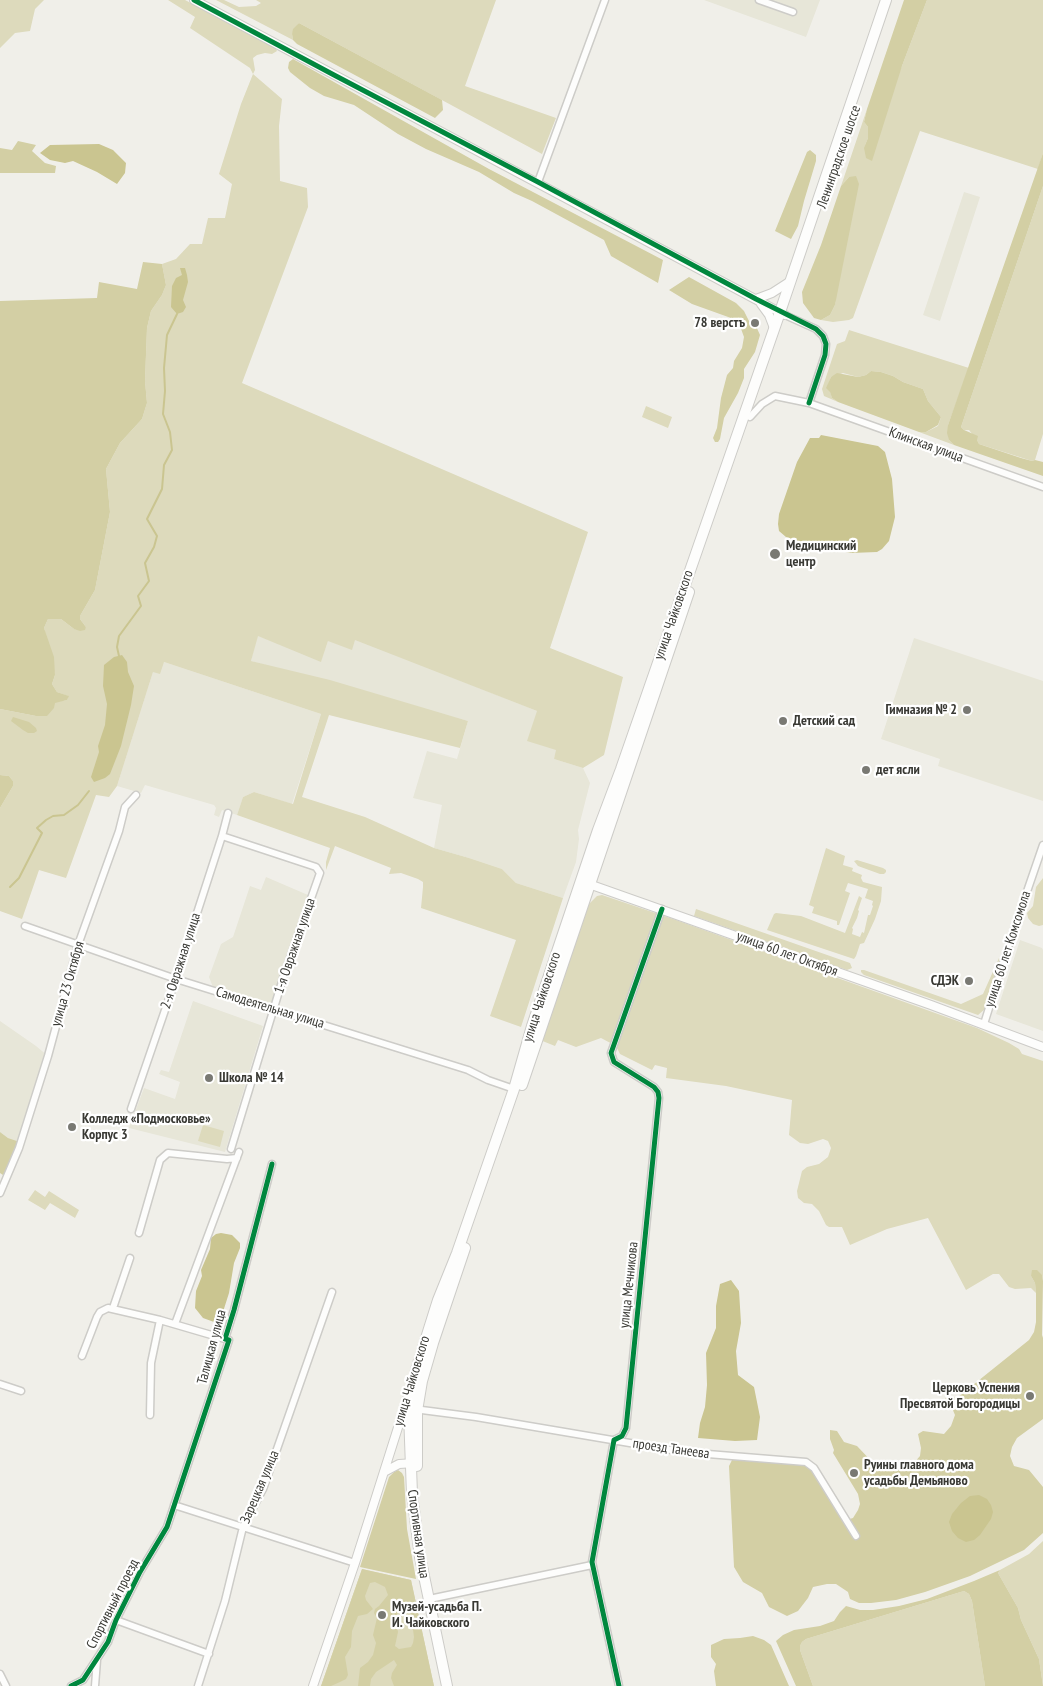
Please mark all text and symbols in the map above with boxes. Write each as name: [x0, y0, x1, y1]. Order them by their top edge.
street label: Ленинградское шоссе: [814, 103, 864, 211]
place label: 78 верстъ: [694, 315, 745, 331]
marker: 78 верстъ: [749, 317, 761, 329]
street label: Клинская улица: [887, 424, 965, 466]
place label: Медицинский центр: [786, 538, 856, 570]
marker: Медицинский центр: [768, 547, 782, 561]
street label: улица Чайковского: [651, 568, 697, 662]
place label: Гимназия № 2: [885, 702, 957, 718]
marker: Гимназия № 2: [961, 704, 973, 716]
place label: Детский сад: [793, 713, 855, 729]
marker: Детский сад: [777, 715, 789, 727]
place label: дет ясли: [876, 762, 920, 778]
marker: дет ясли: [860, 764, 872, 776]
street label: улица 60 лет Комсомола: [981, 889, 1035, 1009]
street label: 1-я Овражная улица: [271, 896, 319, 996]
street label: 2-я Овражная улица: [158, 911, 204, 1011]
street label: улица 60 лет Октября: [734, 928, 840, 980]
street label: улица 23 Октября: [48, 939, 88, 1029]
street label: улица Чайковского: [520, 950, 564, 1044]
place label: СДЭК: [931, 973, 959, 989]
marker: СДЭК: [963, 975, 975, 987]
street label: Самодеятельная улица: [214, 984, 326, 1032]
place label: Школа № 14: [219, 1070, 284, 1086]
marker: Школа № 14: [203, 1072, 215, 1084]
place label: Колледж «Подмосковье» Корпус 3: [82, 1111, 211, 1144]
marker: Колледж «Подмосковье» Корпус 3: [66, 1121, 78, 1133]
street label: улица Мечникова: [616, 1241, 642, 1329]
street label: Талицкая улица: [194, 1308, 230, 1386]
street label: улица Чайковского: [390, 1334, 434, 1428]
place label: Церковь Успения Пресвятой Богородицы: [900, 1380, 1020, 1412]
marker: Церковь Успения Пресвятой Богородицы: [1024, 1390, 1036, 1402]
street label: проезд Танеева: [632, 1435, 710, 1463]
street label: Зарецкая улица: [237, 1448, 283, 1526]
place label: Руины главного дома усадьбы Демьяново: [864, 1457, 974, 1490]
marker: Руины главного дома усадьбы Демьяново: [848, 1467, 860, 1479]
street label: Спортивная улица: [403, 1489, 433, 1579]
street label: Спортивный проезд: [83, 1556, 143, 1652]
place label: Музей-усадьба П. И. Чайковского: [392, 1599, 482, 1631]
marker: Музей-усадьба П. И. Чайковского: [376, 1609, 388, 1621]

